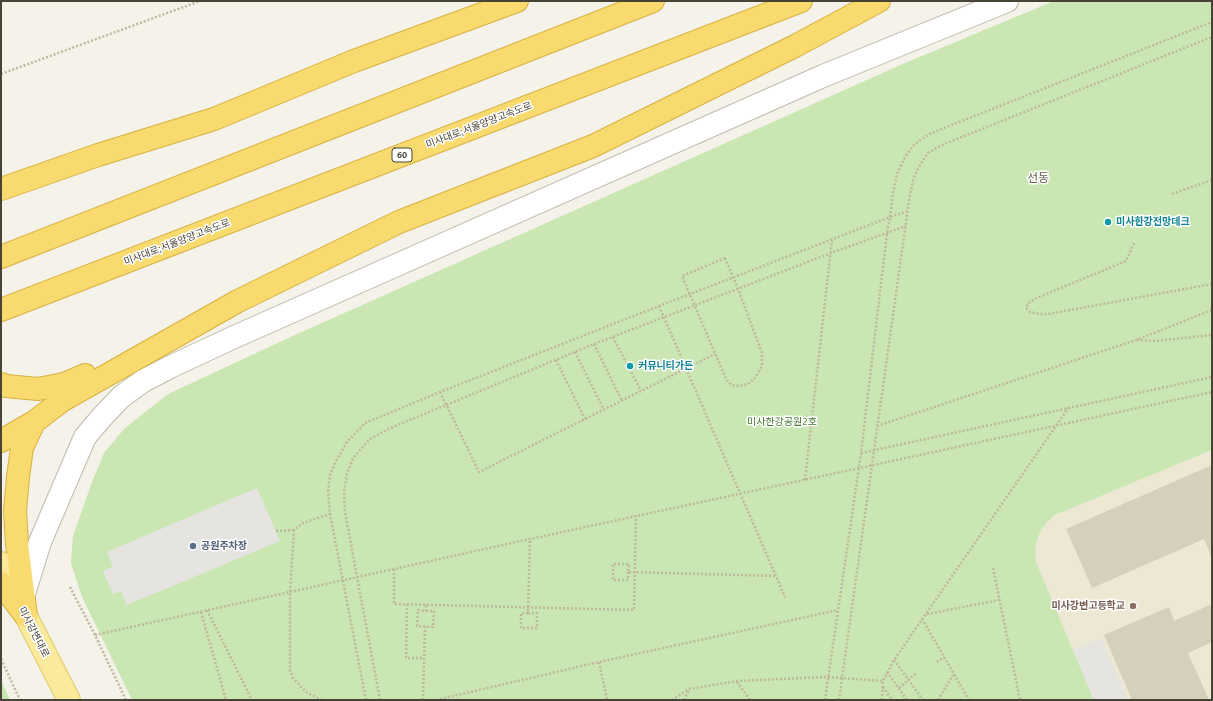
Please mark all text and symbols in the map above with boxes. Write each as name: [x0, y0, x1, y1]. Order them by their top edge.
street label: 미사대로;서울양양고속도로: [424, 99, 534, 151]
road number: 60: [392, 148, 412, 162]
district label: 선동: [1027, 171, 1049, 185]
street label: 미사대로;서울양양고속도로: [122, 216, 232, 268]
place label: 미사한강전망데크: [1116, 216, 1190, 228]
marker: 미사한강전망데크: [1103, 217, 1113, 227]
place label: 커뮤니티가든: [638, 360, 693, 372]
marker: 커뮤니티가든: [625, 361, 635, 371]
park label: 미사한강공원2호: [747, 416, 817, 428]
place label: 공원주차장: [201, 540, 247, 552]
marker: 공원주차장: [188, 541, 198, 551]
place label: 미사강변고등학교: [1051, 600, 1125, 612]
marker: 미사강변고등학교: [1128, 601, 1138, 611]
street label: 미사강변대로: [16, 605, 52, 659]

